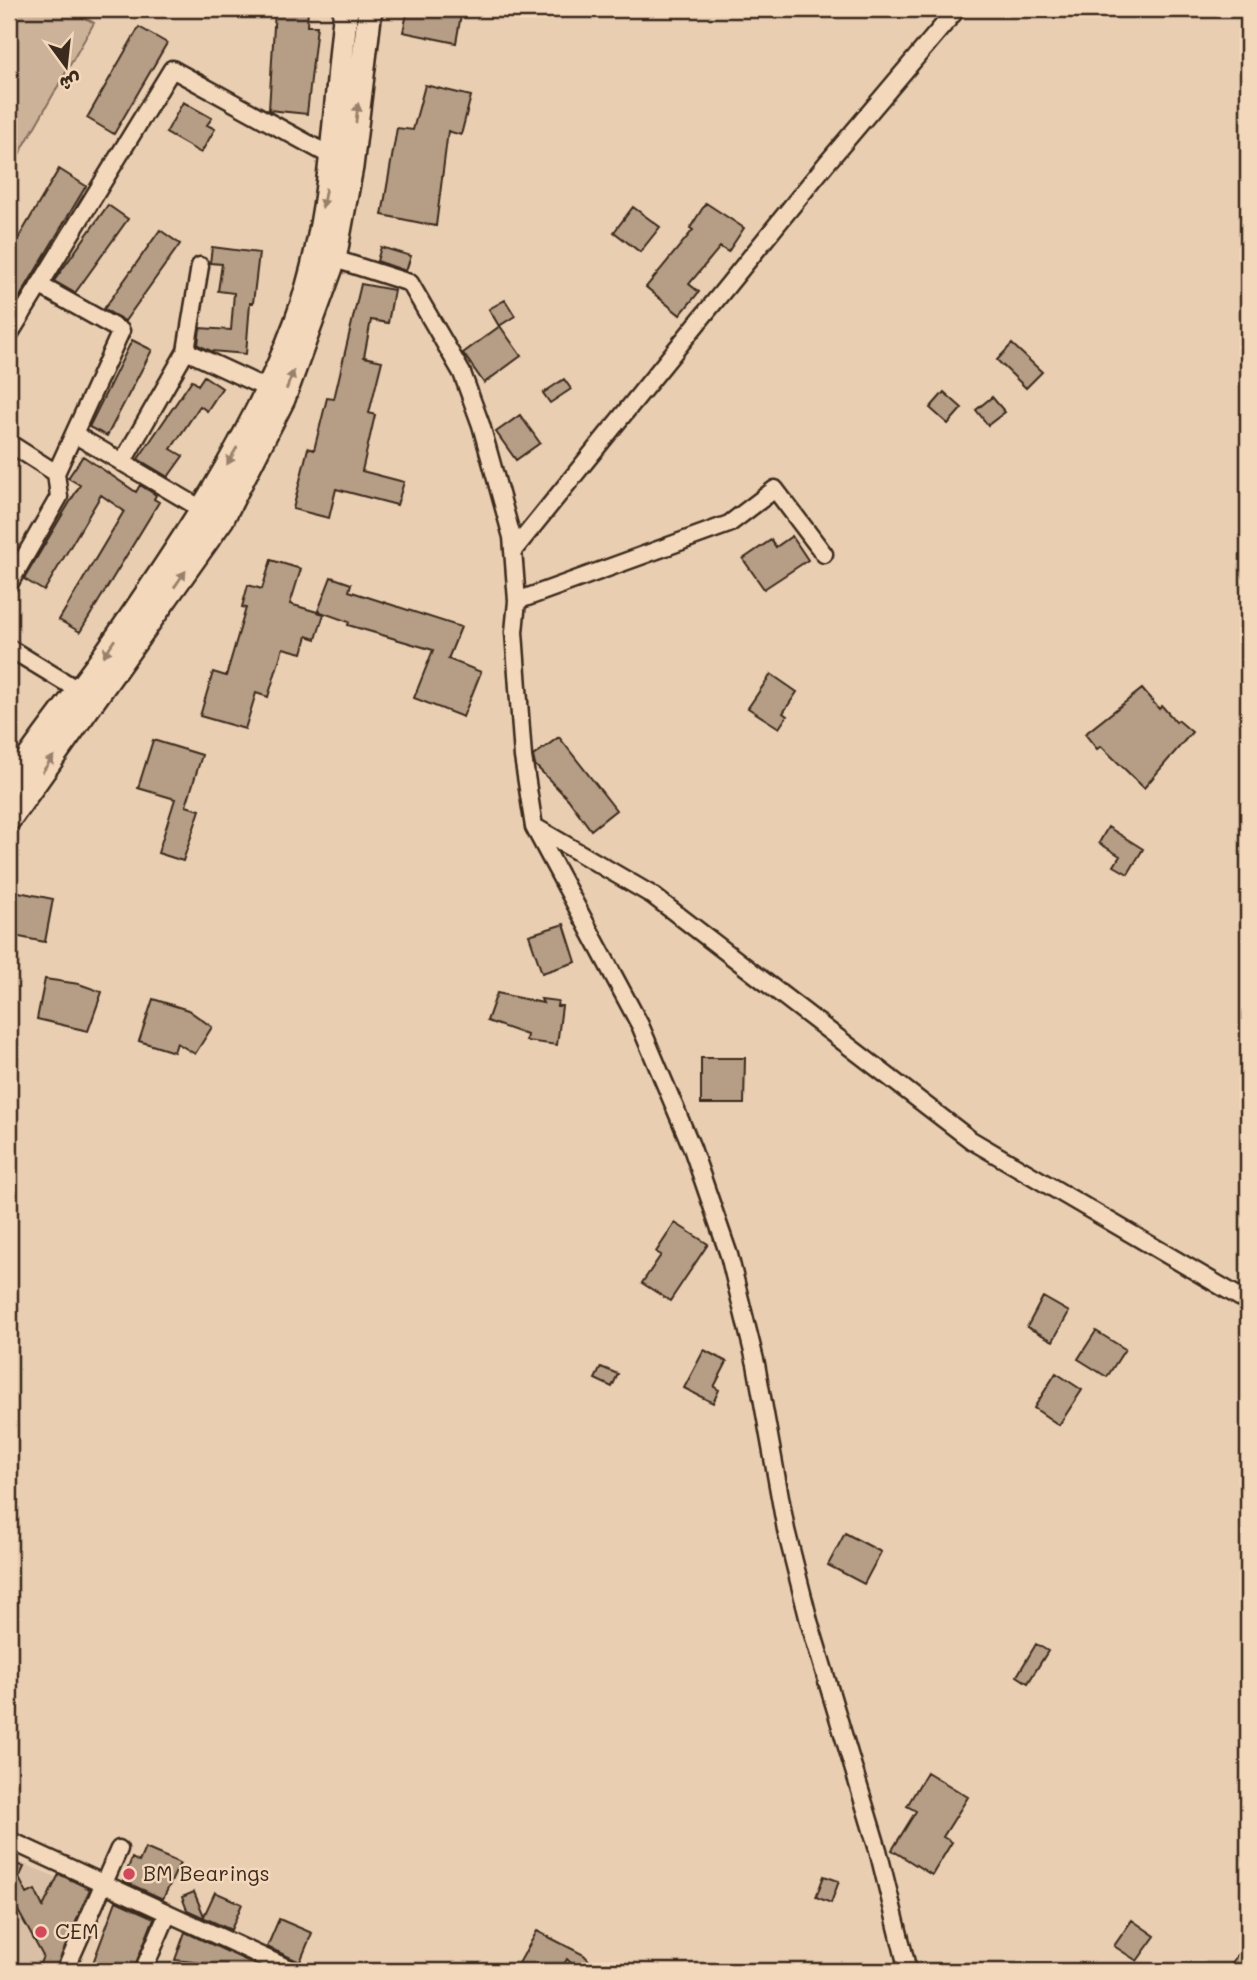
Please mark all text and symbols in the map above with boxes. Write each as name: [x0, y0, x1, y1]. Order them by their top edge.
north arrow: [32, 32, 102, 102]
text: ش: [57, 68, 84, 98]
one-way arrow: [352, 102, 363, 124]
one-way arrow: [319, 187, 330, 209]
one-way arrow: [285, 370, 296, 391]
one-way arrow: [226, 447, 238, 466]
one-way arrow: [173, 570, 187, 588]
one-way arrow: [102, 639, 116, 657]
one-way arrow: [41, 755, 55, 773]
place label: BM Bearings: [143, 1859, 270, 1886]
marker: BM Bearings: [121, 1866, 137, 1882]
place label: CEM: [55, 1917, 99, 1944]
marker: CEM: [33, 1924, 49, 1940]

